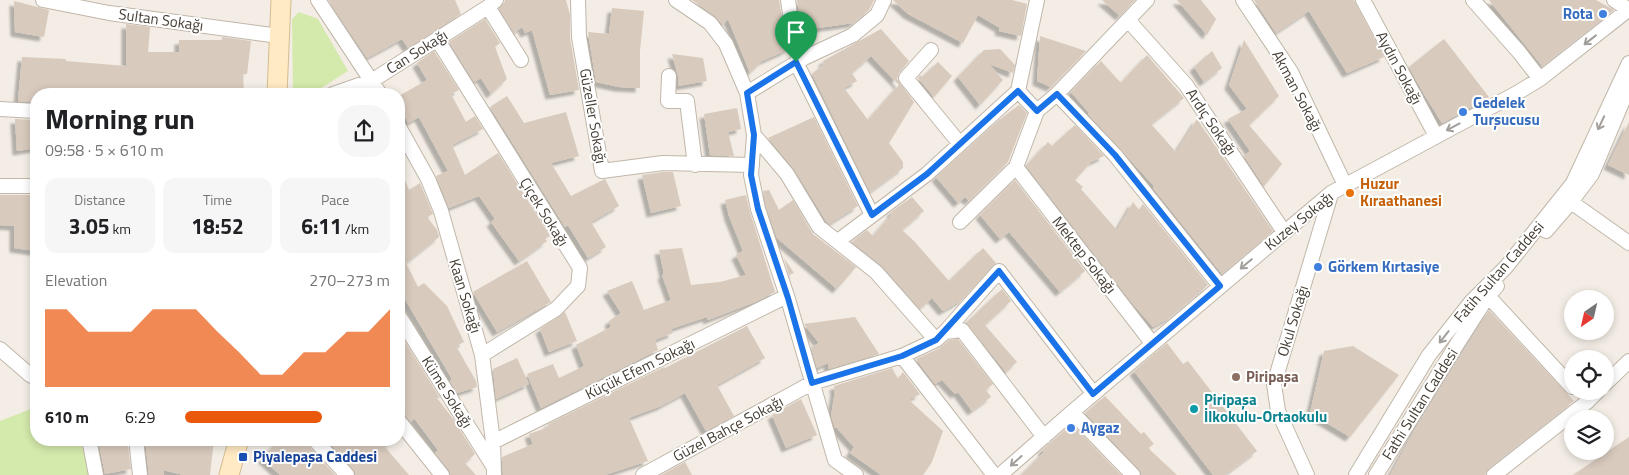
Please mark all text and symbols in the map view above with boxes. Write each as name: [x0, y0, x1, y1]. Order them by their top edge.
street label: Sultan Sokağı: [117, 2, 205, 37]
place label: Rota: [1563, 2, 1593, 25]
marker: Rota: [1597, 8, 1609, 20]
pin: [775, 11, 817, 62]
icon: arrive: [782, 18, 810, 46]
street label: Can Sokağı: [381, 24, 452, 80]
street label: Aydın Sokağı: [1370, 27, 1428, 109]
one-way arrow: [1583, 35, 1597, 45]
street label: Akman Sokağı: [1266, 46, 1329, 136]
street label: Güzeller Sokağı: [574, 67, 613, 165]
street label: Ardıç Sokağı: [1180, 83, 1242, 160]
place label: Gedelek Turşucusu: [1473, 91, 1540, 131]
text: Morning run: [45, 97, 195, 140]
button: share: [338, 105, 390, 157]
marker: Gedelek Turşucusu: [1457, 106, 1469, 118]
one-way arrow: [1596, 115, 1605, 130]
one-way arrow: [1446, 122, 1461, 132]
text: 09:58 · 5 × 610 m: [45, 138, 164, 162]
place label: Huzur Kıraathanesi: [1360, 172, 1442, 212]
street label: Çiçek Sokağı: [514, 173, 575, 251]
street label: Kuzey Sokağı: [1259, 186, 1338, 256]
marker: Huzur Kıraathanesi: [1344, 187, 1356, 199]
text: Distance: [74, 189, 125, 210]
text: Time: [203, 189, 232, 210]
text: Pace: [321, 189, 349, 210]
text: 3.05: [69, 210, 109, 242]
text: 18:52: [191, 210, 244, 242]
text: 6:11: [301, 210, 342, 242]
street label: Mektep Sokağı: [1047, 211, 1122, 298]
street label: Fatih Sultan Caddesi: [1448, 216, 1549, 327]
text: km: [109, 218, 131, 239]
text: /km: [342, 218, 369, 239]
place label: Görkem Kırtasiye: [1328, 255, 1440, 278]
street label: Kaan Sokağı: [443, 256, 488, 336]
one-way arrow: [1240, 259, 1253, 270]
marker: Görkem Kırtasiye: [1312, 261, 1324, 273]
text: Elevation: [45, 268, 107, 292]
text: 270–273 m: [309, 268, 390, 292]
street label: Okul Sokağı: [1271, 282, 1314, 359]
north arrow: [1564, 290, 1614, 340]
map controls: [1564, 290, 1614, 460]
one-way arrow: [1438, 330, 1449, 343]
street label: Küçük Efem Sokağı: [581, 332, 699, 405]
street label: Fathi Sultan Caddesi: [1376, 343, 1463, 464]
button: locate: [1564, 350, 1614, 400]
street label: Küme Sokağı: [416, 351, 479, 432]
place label: Piripaşa: [1246, 365, 1299, 388]
marker: Piripaşa: [1230, 371, 1242, 383]
place label: Piripaşa İlkokulu-Ortaokulu: [1204, 388, 1327, 428]
street label: Güzel Bahçe Sokağı: [668, 390, 787, 467]
marker: Piripaşa İlkokulu-Ortaokulu: [1188, 403, 1200, 415]
text: 610 m: [45, 405, 89, 429]
text: 6:29: [125, 405, 155, 429]
button: layers: [1564, 410, 1614, 460]
place label: Aygaz: [1081, 416, 1120, 439]
marker: Aygaz: [1065, 422, 1077, 434]
place label: Piyalepaşa Caddesi: [253, 445, 377, 468]
marker: Piyalepaşa Caddesi: [237, 451, 249, 463]
one-way arrow: [1010, 455, 1023, 467]

